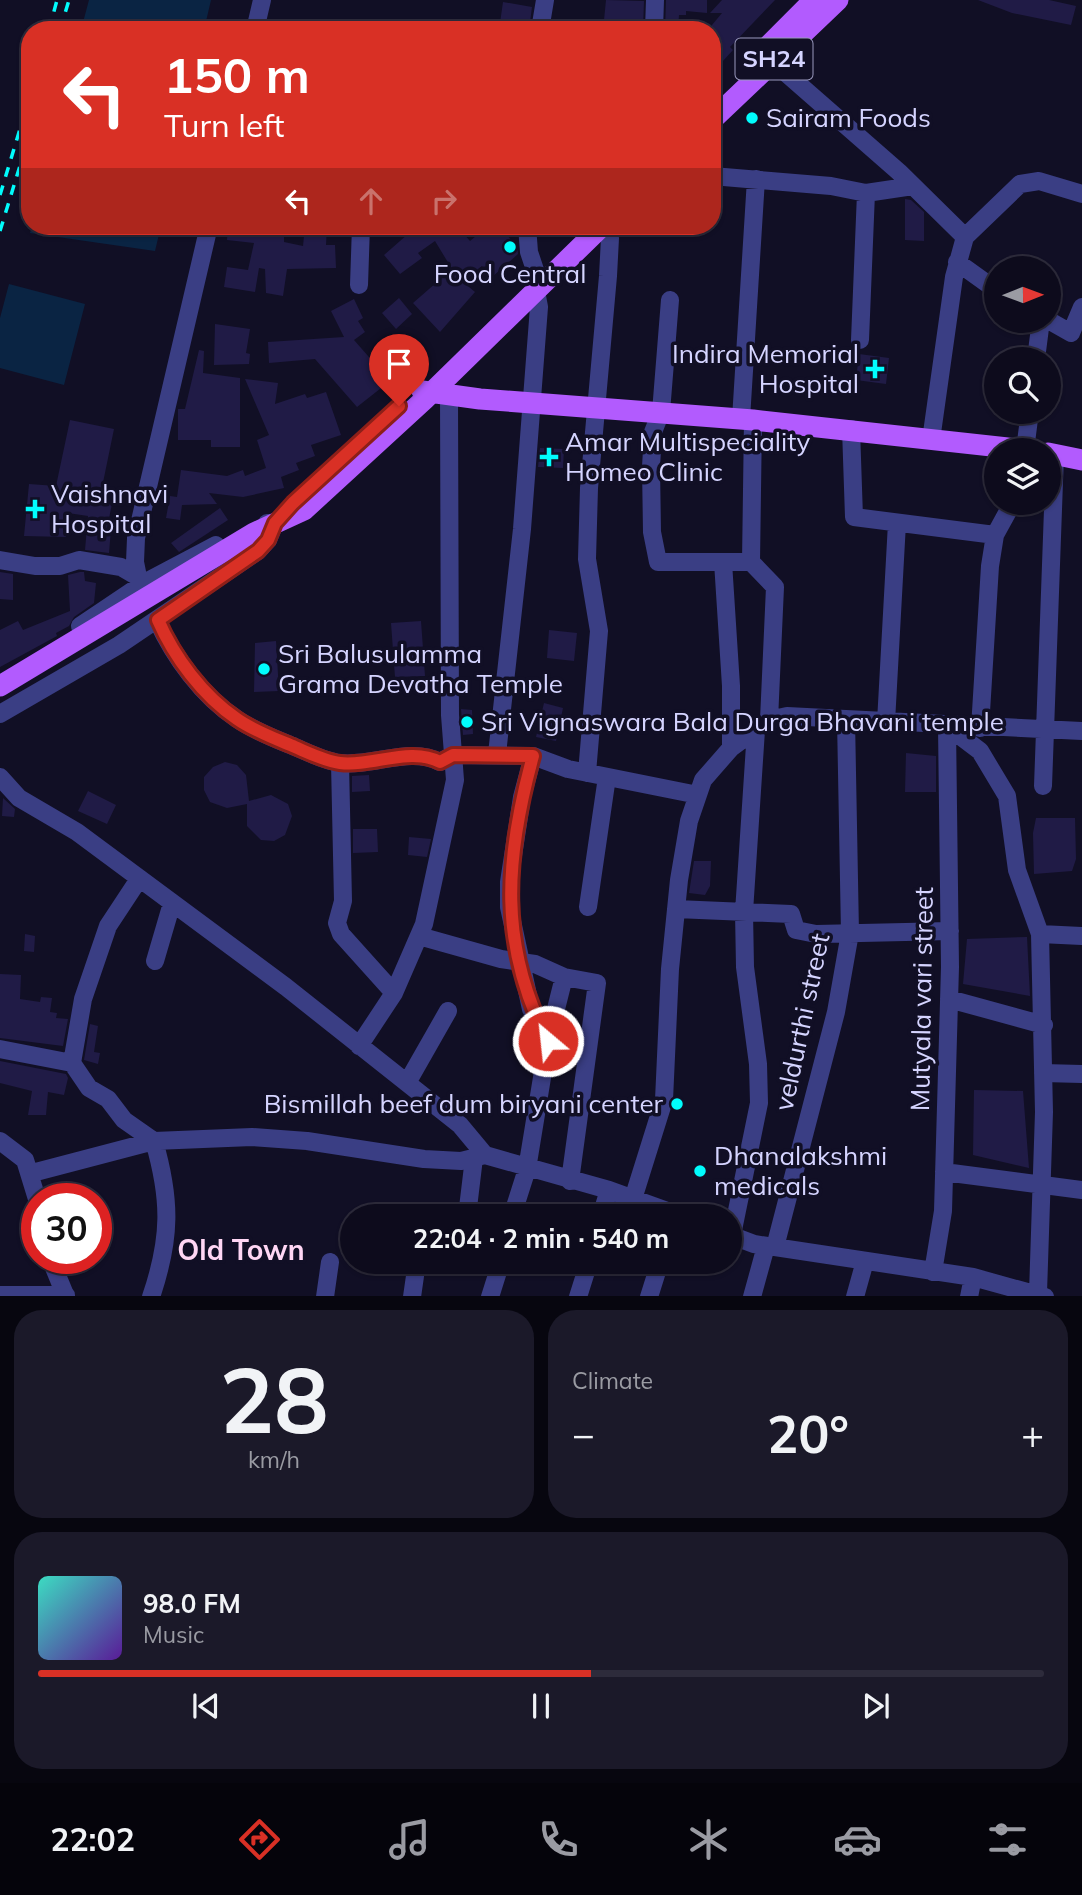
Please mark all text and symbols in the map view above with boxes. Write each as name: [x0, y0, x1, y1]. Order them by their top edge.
road number: SH24: [736, 38, 812, 80]
text: 150 m: [164, 44, 310, 105]
icon: left: [49, 49, 140, 140]
place label: Sairam Foods: [766, 101, 931, 134]
text: Turn left: [164, 105, 284, 145]
marker: Sairam Foods: [744, 110, 760, 126]
icon: left: [279, 182, 317, 220]
icon: ahead: [352, 182, 390, 220]
icon: right: [425, 182, 463, 220]
marker: Food Central: [502, 239, 518, 255]
north arrow: [984, 256, 1060, 332]
map controls: [984, 256, 1061, 515]
place label: Food Central: [434, 257, 586, 290]
pin: [369, 334, 429, 406]
place label: Indira Memorial Hospital: [672, 337, 859, 400]
icon: arrive: [380, 345, 418, 383]
button: search: [984, 347, 1061, 424]
marker: Indira Memorial Hospital: [865, 359, 885, 379]
place label: Amar Multispeciality Homeo Clinic: [565, 425, 810, 488]
button: layers: [984, 438, 1061, 515]
marker: Amar Multispeciality Homeo Clinic: [539, 447, 559, 467]
place label: Vaishnavi Hospital: [51, 477, 168, 540]
marker: Vaishnavi Hospital: [25, 499, 45, 519]
place label: Sri Balusulamma Grama Devatha Temple: [278, 637, 563, 700]
marker: Sri Balusulamma Grama Devatha Temple: [256, 661, 272, 677]
place label: Sri Vignaswara Bala Durga Bhavani temple: [481, 705, 1004, 738]
marker: Sri Vignaswara Bala Durga Bhavani temple: [459, 714, 475, 730]
street label: Mutyala vari street: [903, 887, 940, 1111]
street label: veldurthi street: [767, 930, 836, 1114]
position arrow: [511, 1004, 585, 1078]
place label: Bismillah beef dum biryani center: [264, 1087, 664, 1120]
marker: Bismillah beef dum biryani center: [669, 1096, 685, 1112]
place label: Dhanalakshmi medicals: [714, 1139, 887, 1202]
marker: Dhanalakshmi medicals: [692, 1163, 708, 1179]
speed limit sign: 30: [21, 1183, 112, 1274]
text: 22:04 · 2 min · 540 m: [413, 1222, 669, 1255]
district label: Old Town: [177, 1232, 305, 1267]
text: 28: [219, 1342, 329, 1456]
text: Climate: [572, 1366, 653, 1395]
text: 20°: [767, 1401, 849, 1466]
text: −: [572, 1410, 595, 1458]
text: +: [1021, 1410, 1044, 1458]
text: km/h: [248, 1445, 300, 1474]
text: 98.0 FM: [143, 1587, 241, 1620]
text: Music: [143, 1620, 204, 1649]
icon: previous: [187, 1687, 225, 1725]
icon: pause: [522, 1687, 560, 1725]
icon: next: [857, 1687, 895, 1725]
icon: directions: [235, 1815, 284, 1864]
icon: music: [385, 1815, 434, 1864]
icon: phone: [534, 1815, 583, 1864]
icon: climate: [684, 1815, 733, 1864]
icon: car: [833, 1815, 882, 1864]
icon: filters: [983, 1815, 1032, 1864]
text: 22:02: [50, 1819, 135, 1859]

